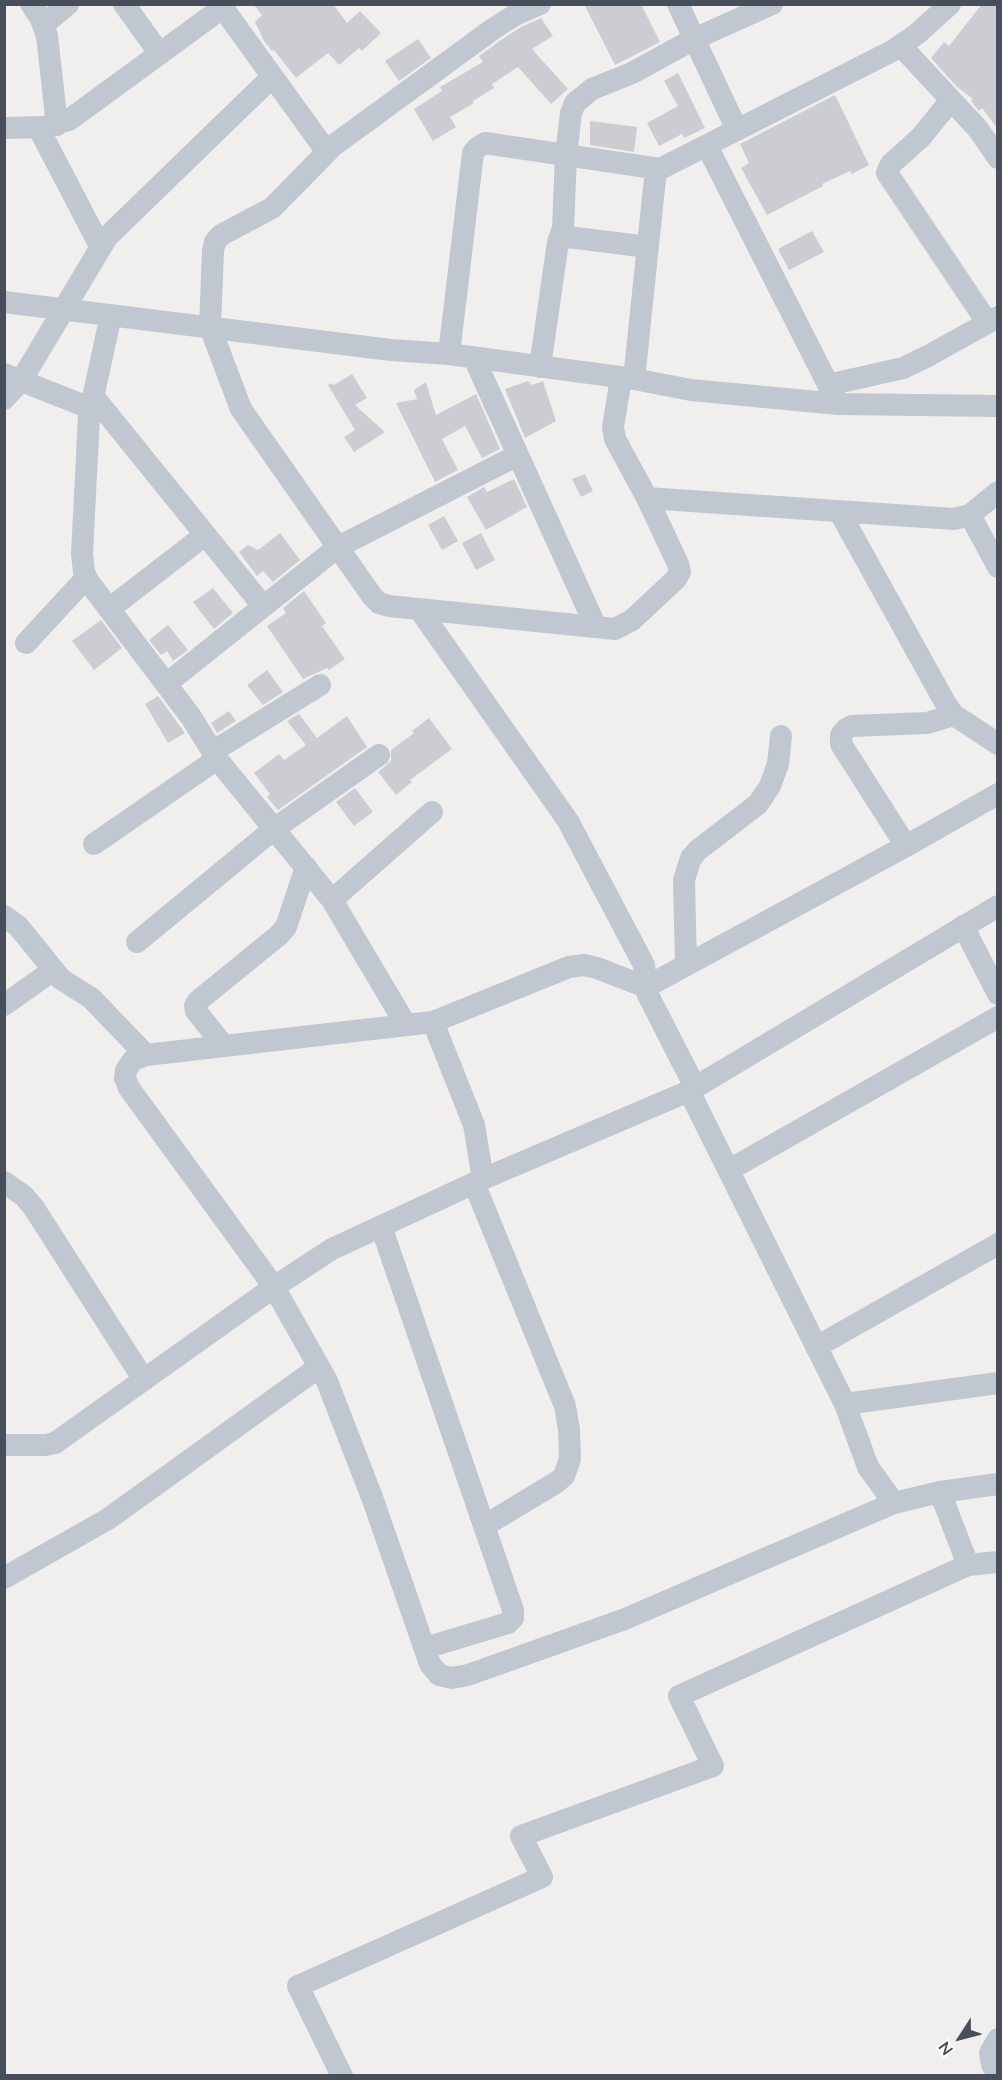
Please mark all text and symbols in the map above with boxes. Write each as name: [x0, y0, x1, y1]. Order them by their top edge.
north arrow: [930, 2008, 990, 2068]
text: N: [934, 2038, 957, 2059]

